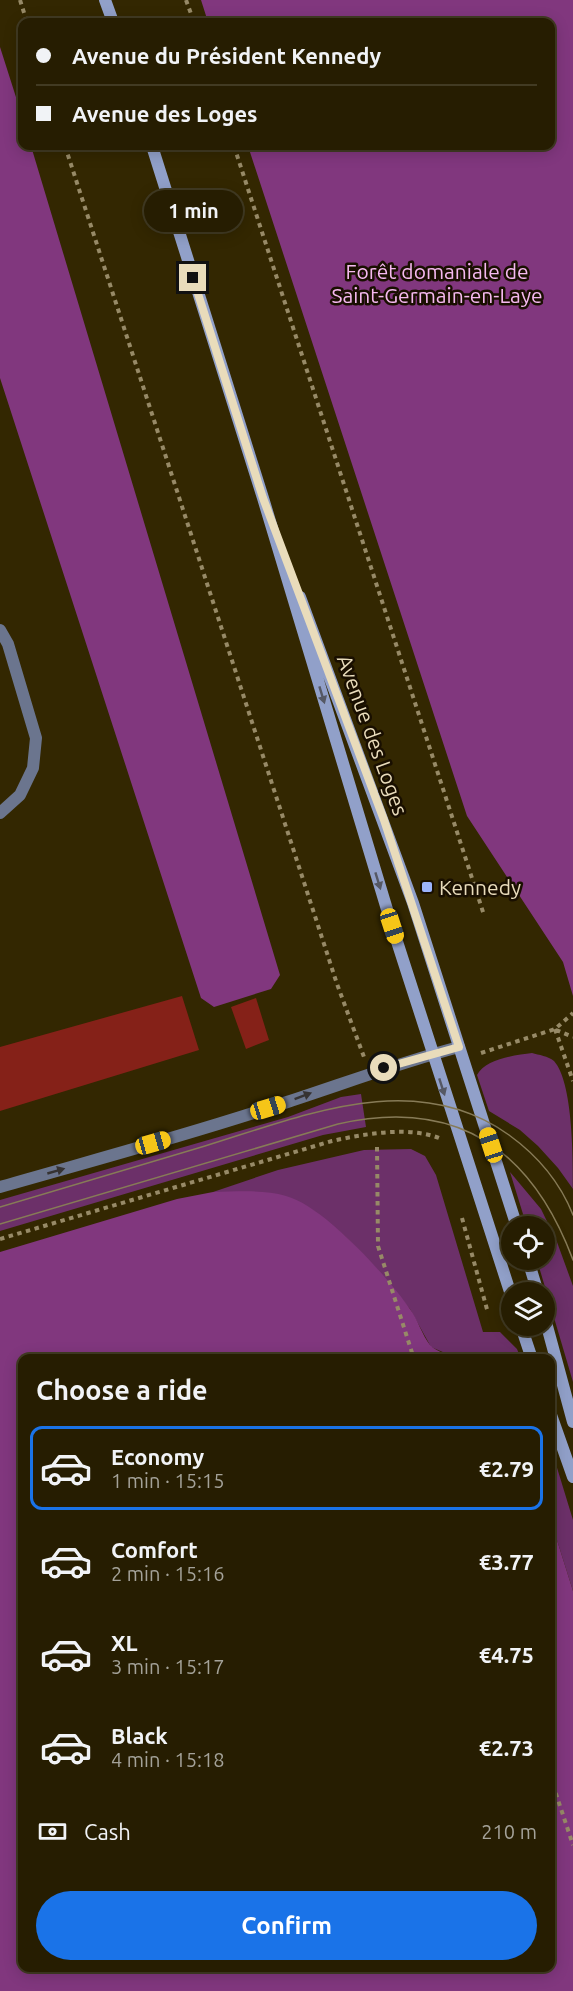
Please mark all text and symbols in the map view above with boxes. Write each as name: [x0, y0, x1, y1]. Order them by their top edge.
text: Avenue du Président Kennedy: [72, 43, 381, 68]
text: Avenue des Loges: [72, 101, 257, 126]
callout: 1 min: [144, 191, 242, 233]
text: 1 min: [168, 199, 219, 222]
park label: Forêt domaniale de Saint-Germain-en-Laye: [331, 259, 543, 307]
route end: [179, 264, 206, 291]
street label: Avenue des Loges: [333, 651, 413, 819]
one-way arrow: [318, 686, 327, 704]
one-way arrow: [374, 872, 383, 890]
place label: Kennedy: [439, 875, 521, 899]
marker: Kennedy: [420, 880, 434, 894]
car: [378, 906, 406, 946]
route start: [370, 1054, 397, 1081]
one-way arrow: [438, 1078, 448, 1096]
one-way arrow: [294, 1091, 312, 1100]
car: [248, 1094, 288, 1122]
car: [477, 1125, 505, 1165]
car: [133, 1129, 173, 1157]
one-way arrow: [47, 1166, 65, 1175]
map controls: [501, 1216, 555, 1336]
button: locate: [501, 1216, 555, 1270]
button: layers: [501, 1282, 555, 1336]
text: Choose a ride: [36, 1375, 208, 1405]
icon: car: [39, 1441, 93, 1495]
text: Economy: [111, 1444, 204, 1469]
text: €2.79: [479, 1456, 534, 1481]
text: 1 min · 15:15: [111, 1469, 225, 1492]
icon: car: [39, 1534, 93, 1588]
text: Comfort: [111, 1537, 198, 1562]
text: €3.77: [479, 1549, 534, 1574]
text: 2 min · 15:16: [111, 1562, 225, 1585]
icon: car: [39, 1627, 93, 1681]
text: XL: [111, 1630, 138, 1655]
text: €4.75: [479, 1642, 534, 1667]
text: 3 min · 15:17: [111, 1655, 225, 1678]
icon: car: [39, 1720, 93, 1774]
text: Black: [111, 1723, 168, 1748]
text: €2.73: [479, 1735, 534, 1760]
text: 4 min · 15:18: [111, 1748, 225, 1771]
icon: cash: [36, 1815, 69, 1848]
text: Cash: [84, 1819, 131, 1844]
text: 210 m: [481, 1820, 537, 1843]
button: Confirm: [36, 1891, 537, 1960]

